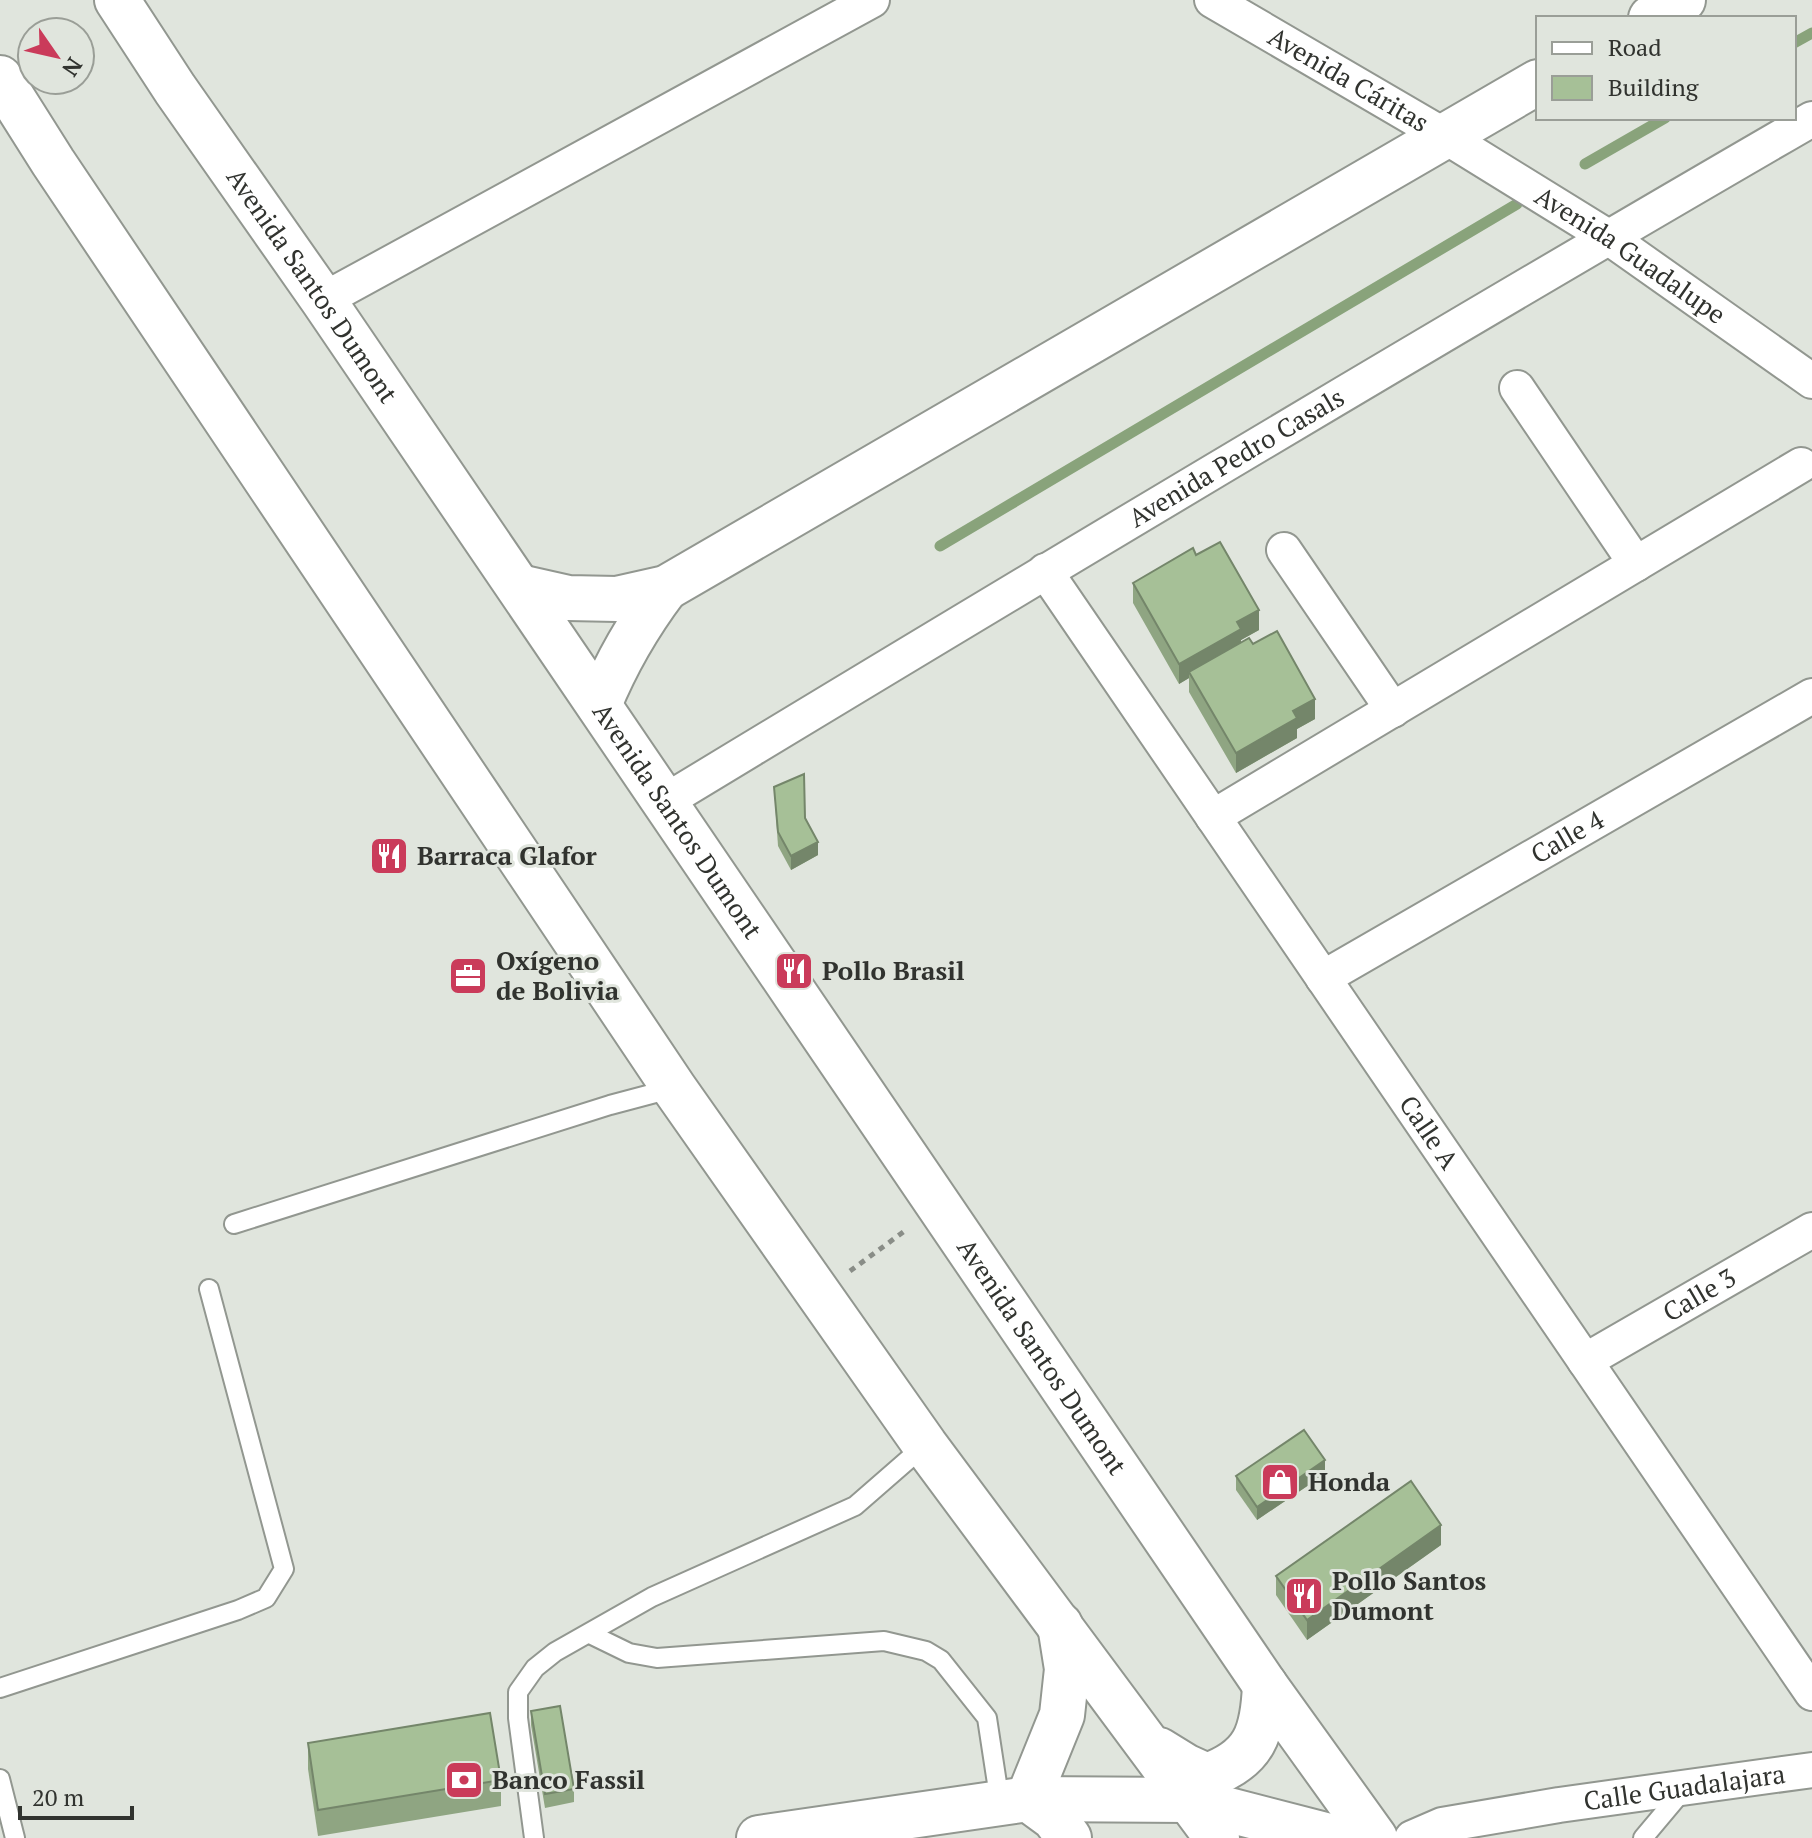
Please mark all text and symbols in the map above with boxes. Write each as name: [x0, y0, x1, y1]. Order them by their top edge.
north arrow: [16, 16, 96, 96]
legend: [1536, 16, 1796, 120]
street label: Avenida Cáritas: [1262, 19, 1435, 139]
text: Road: [1608, 31, 1662, 63]
text: N: [56, 52, 90, 83]
text: Building: [1608, 71, 1699, 103]
street label: Avenida Santos Dumont: [220, 161, 406, 410]
street label: Avenida Guadalupe: [1529, 178, 1733, 331]
street label: Avenida Pedro Casals: [1122, 379, 1350, 534]
street label: Avenida Santos Dumont: [586, 696, 771, 945]
street label: Calle 4: [1524, 802, 1610, 871]
restaurant icon: Barraca Glafor: [368, 835, 410, 877]
place label: Barraca Glafor: [417, 838, 598, 872]
place label: Oxígeno de Bolivia: [496, 943, 620, 1007]
restaurant icon: Pollo Brasil: [773, 950, 815, 992]
place label: Pollo Brasil: [822, 953, 965, 987]
office icon: Oxígeno de Bolivia: [447, 955, 489, 997]
street label: Calle A: [1392, 1088, 1467, 1176]
street label: Avenida Santos Dumont: [950, 1232, 1135, 1481]
street label: Calle 3: [1656, 1260, 1741, 1329]
shop icon: Honda: [1259, 1461, 1301, 1503]
place label: Honda: [1308, 1464, 1391, 1498]
place label: Pollo Santos Dumont: [1332, 1563, 1486, 1627]
restaurant icon: Pollo Santos Dumont: [1283, 1575, 1325, 1617]
street label: Calle Guadalajara: [1581, 1756, 1787, 1817]
bank icon: Banco Fassil: [443, 1759, 485, 1801]
place label: Banco Fassil: [492, 1762, 645, 1796]
scale bar: [20, 1770, 132, 1820]
text: 20 m: [32, 1781, 84, 1813]

